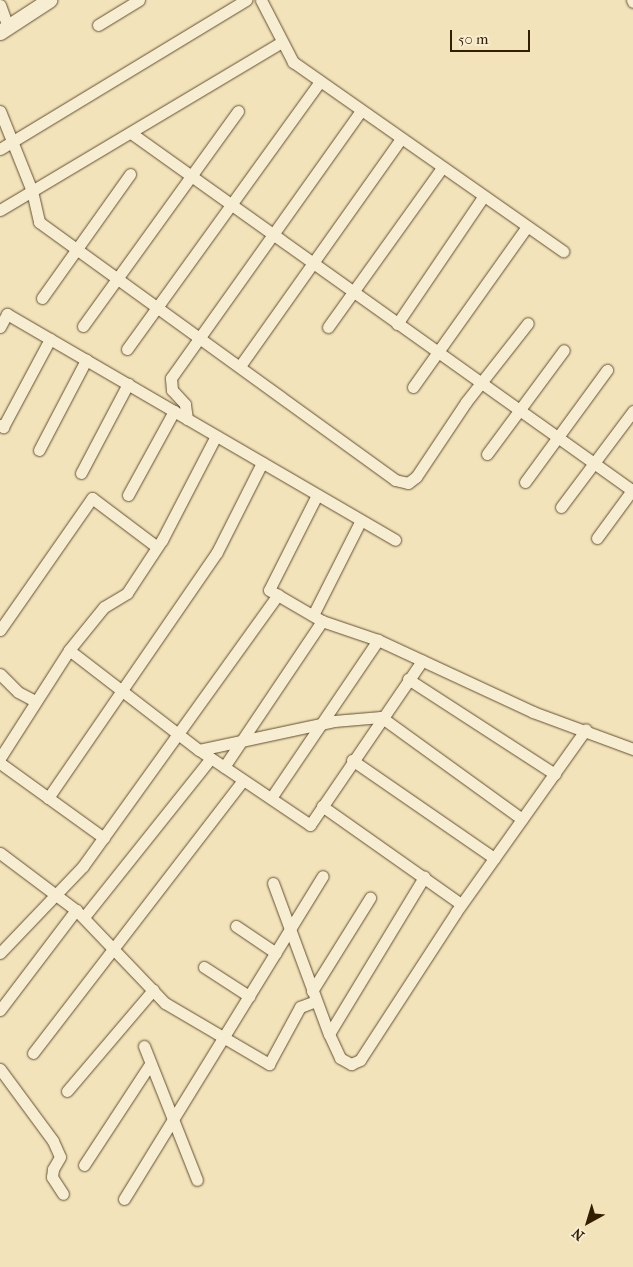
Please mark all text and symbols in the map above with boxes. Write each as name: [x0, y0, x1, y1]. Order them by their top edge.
scale bar: [453, 20, 533, 52]
text: 50 m: [458, 30, 488, 48]
north arrow: [563, 1197, 613, 1247]
text: N: [569, 1224, 588, 1244]

